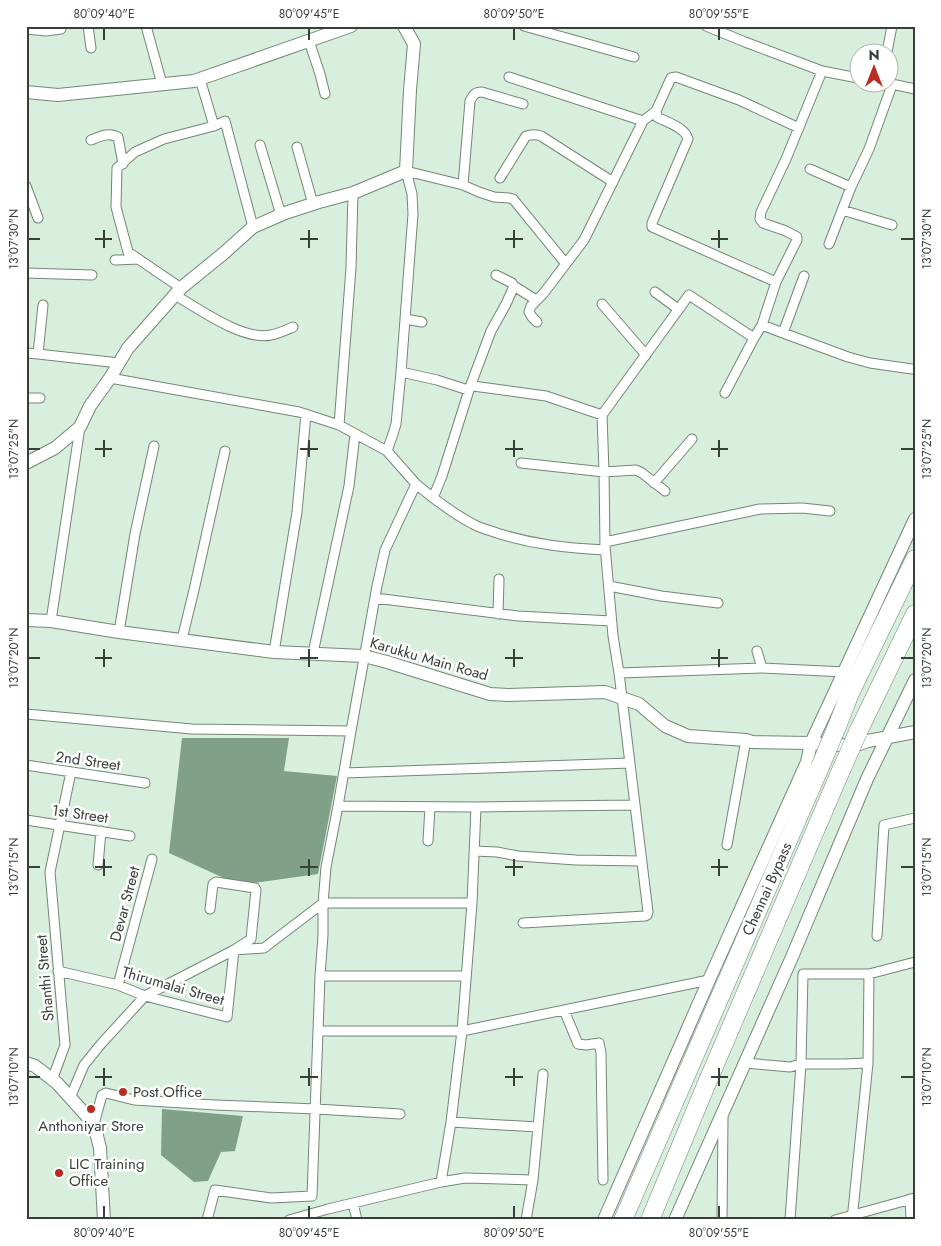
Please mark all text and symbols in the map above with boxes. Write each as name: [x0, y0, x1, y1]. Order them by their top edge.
text: 80°09'40"E: [74, 5, 135, 23]
text: 80°09'45"E: [279, 5, 339, 23]
text: 80°09'50"E: [484, 5, 544, 23]
text: 80°09'55"E: [689, 5, 749, 23]
north arrow: [848, 42, 898, 92]
text: N: [868, 45, 880, 65]
text: 13°07'30"N: [5, 209, 23, 269]
text: 13°07'30"N: [918, 209, 936, 269]
text: 13°07'25"N: [5, 419, 23, 479]
text: 13°07'25"N: [918, 419, 936, 479]
text: 13°07'20"N: [5, 627, 23, 689]
text: 13°07'20"N: [918, 627, 936, 689]
street label: Karukku Main Road: [367, 632, 491, 686]
street label: 2nd Street: [54, 746, 122, 776]
street label: 1st Street: [50, 799, 110, 829]
text: 13°07'15"N: [5, 837, 23, 897]
text: 13°07'15"N: [918, 837, 936, 897]
street label: Chennai Bypass: [737, 839, 797, 939]
street label: Devar Street: [104, 864, 146, 944]
street label: Shanthi Street: [30, 933, 60, 1022]
street label: Thirumalai Street: [119, 961, 227, 1011]
text: 13°07'10"N: [5, 1047, 23, 1107]
text: 13°07'10"N: [918, 1047, 936, 1107]
place label: Post Office: [133, 1081, 203, 1103]
marker: Post Office: [117, 1086, 129, 1098]
marker: Anthoniyar Store: [85, 1103, 97, 1115]
place label: Anthoniyar Store: [38, 1115, 144, 1137]
place label: LIC Training Office: [69, 1153, 144, 1192]
marker: LIC Training Office: [53, 1167, 65, 1179]
text: 80°09'40"E: [74, 1224, 135, 1242]
text: 80°09'45"E: [279, 1224, 339, 1242]
text: 80°09'50"E: [484, 1224, 544, 1242]
text: 80°09'55"E: [689, 1224, 749, 1242]

